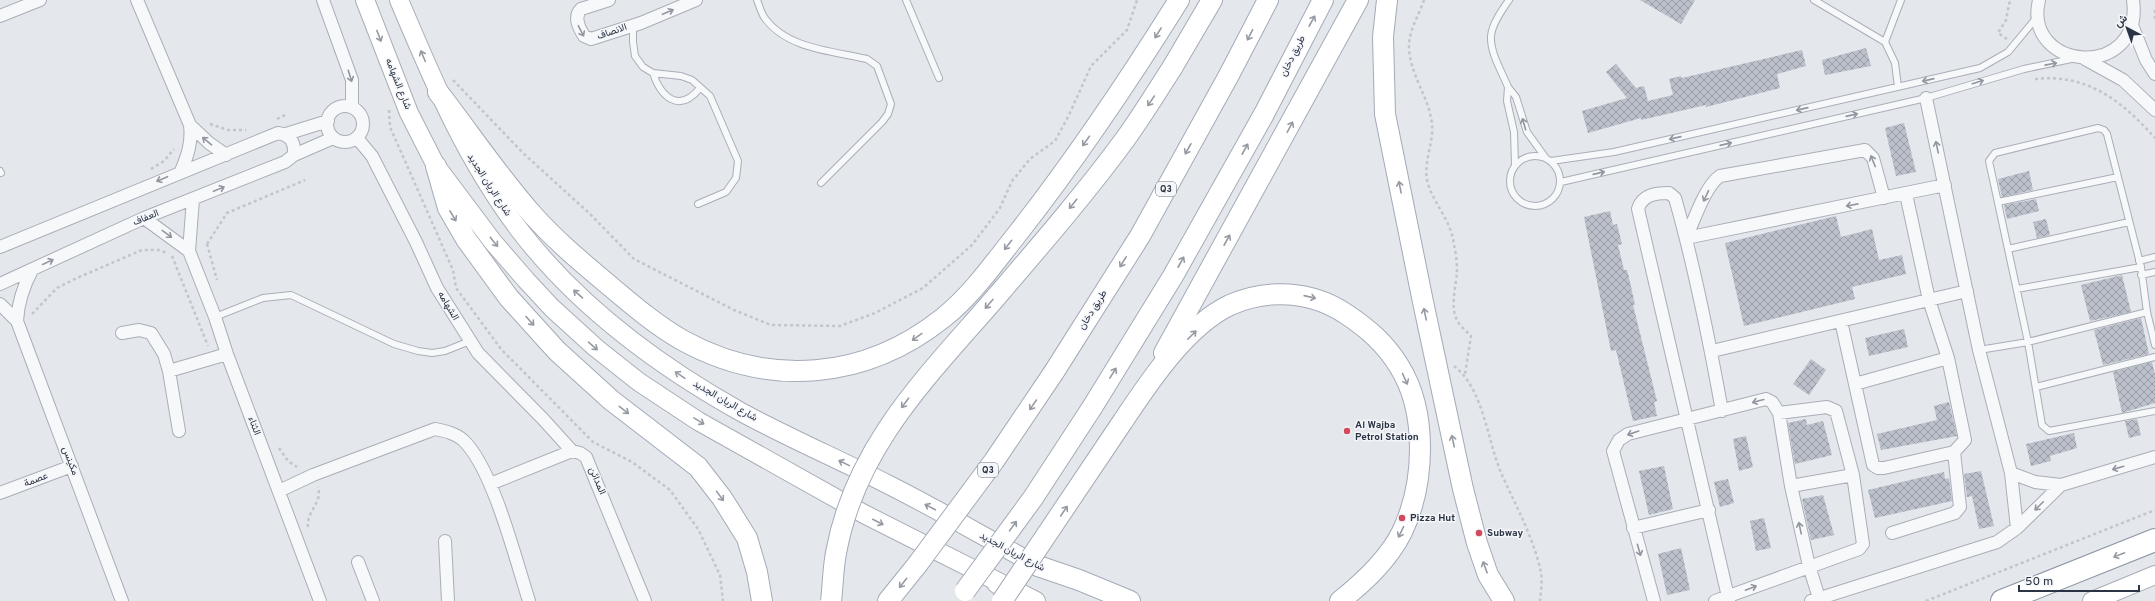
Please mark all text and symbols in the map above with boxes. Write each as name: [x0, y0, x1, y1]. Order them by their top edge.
one-way arrow: [662, 7, 674, 15]
north arrow: [2107, 8, 2147, 48]
text: ش: [2112, 12, 2131, 31]
one-way arrow: [1308, 15, 1316, 27]
street label: الانصاف: [595, 21, 629, 43]
one-way arrow: [578, 25, 586, 37]
one-way arrow: [1154, 27, 1162, 39]
one-way arrow: [1245, 28, 1253, 40]
one-way arrow: [376, 30, 383, 42]
street label: طريق دخان: [1277, 33, 1309, 79]
one-way arrow: [418, 50, 426, 62]
street label: شارع الشهامه: [382, 56, 414, 112]
one-way arrow: [2044, 59, 2057, 67]
one-way arrow: [347, 70, 354, 83]
one-way arrow: [1922, 77, 1935, 85]
one-way arrow: [1971, 78, 1984, 85]
one-way arrow: [1146, 95, 1155, 106]
one-way arrow: [1796, 106, 1809, 114]
one-way arrow: [1845, 111, 1858, 119]
one-way arrow: [1520, 118, 1527, 131]
one-way arrow: [1287, 121, 1294, 133]
one-way arrow: [1082, 135, 1090, 146]
one-way arrow: [1669, 135, 1682, 142]
one-way arrow: [202, 136, 212, 145]
one-way arrow: [1719, 140, 1732, 148]
one-way arrow: [1932, 141, 1940, 154]
one-way arrow: [1183, 143, 1191, 155]
one-way arrow: [1241, 143, 1249, 155]
street label: شارع الريان الجديد: [464, 151, 514, 219]
one-way arrow: [1869, 155, 1876, 167]
one-way arrow: [1592, 169, 1605, 177]
one-way arrow: [157, 176, 169, 183]
one-way arrow: [1395, 181, 1403, 194]
road number: Q3: [1156, 182, 1176, 196]
one-way arrow: [213, 184, 225, 192]
one-way arrow: [1702, 190, 1709, 202]
one-way arrow: [1068, 199, 1077, 210]
one-way arrow: [1846, 201, 1859, 209]
street label: العفاف: [131, 207, 161, 229]
one-way arrow: [449, 210, 457, 222]
one-way arrow: [161, 230, 172, 238]
one-way arrow: [1223, 234, 1231, 246]
one-way arrow: [489, 237, 498, 248]
one-way arrow: [1004, 240, 1013, 251]
one-way arrow: [1119, 256, 1127, 268]
one-way arrow: [1178, 256, 1185, 268]
one-way arrow: [42, 258, 54, 265]
street label: طريق دخان: [1076, 287, 1111, 332]
street label: الشهامه: [434, 289, 462, 323]
one-way arrow: [574, 290, 584, 299]
one-way arrow: [1303, 294, 1316, 301]
one-way arrow: [985, 299, 994, 310]
one-way arrow: [1421, 308, 1429, 321]
one-way arrow: [525, 316, 534, 326]
one-way arrow: [1187, 330, 1197, 339]
one-way arrow: [912, 333, 923, 341]
one-way arrow: [588, 341, 599, 350]
one-way arrow: [1110, 367, 1118, 379]
one-way arrow: [675, 371, 686, 379]
one-way arrow: [1402, 372, 1409, 384]
street label: شارع الريان الجديد: [691, 377, 760, 425]
one-way arrow: [901, 398, 909, 409]
one-way arrow: [1752, 398, 1765, 405]
one-way arrow: [1028, 399, 1037, 410]
one-way arrow: [618, 406, 629, 415]
street label: الثناء: [245, 415, 263, 437]
one-way arrow: [693, 417, 704, 425]
place label: Al Wajba Petrol Station: [1355, 419, 1419, 444]
marker: Al Wajba Petrol Station: [1342, 426, 1352, 436]
one-way arrow: [1627, 430, 1639, 438]
one-way arrow: [1448, 435, 1456, 448]
street label: مكينس: [59, 445, 81, 477]
one-way arrow: [838, 459, 850, 466]
road number: Q3: [978, 463, 998, 477]
street label: المدائن: [585, 465, 609, 497]
one-way arrow: [2111, 465, 2124, 472]
street label: عصمة: [22, 469, 50, 491]
one-way arrow: [716, 491, 724, 502]
one-way arrow: [2034, 501, 2044, 511]
one-way arrow: [924, 503, 936, 511]
one-way arrow: [1060, 505, 1068, 517]
place label: Pizza Hut: [1410, 512, 1455, 525]
marker: Pizza Hut: [1397, 513, 1407, 523]
one-way arrow: [872, 518, 884, 526]
one-way arrow: [1009, 520, 1017, 531]
one-way arrow: [1796, 521, 1804, 534]
one-way arrow: [1397, 526, 1404, 538]
place label: Subway: [1487, 527, 1524, 540]
marker: Subway: [1474, 528, 1484, 538]
street label: شارع الريان الجديد: [977, 529, 1047, 575]
one-way arrow: [1636, 543, 1643, 556]
one-way arrow: [2113, 551, 2125, 559]
one-way arrow: [1481, 561, 1489, 573]
scale bar: [2019, 567, 2139, 593]
text: 50 m: [2025, 574, 2053, 590]
one-way arrow: [898, 577, 907, 588]
one-way arrow: [1745, 583, 1757, 591]

